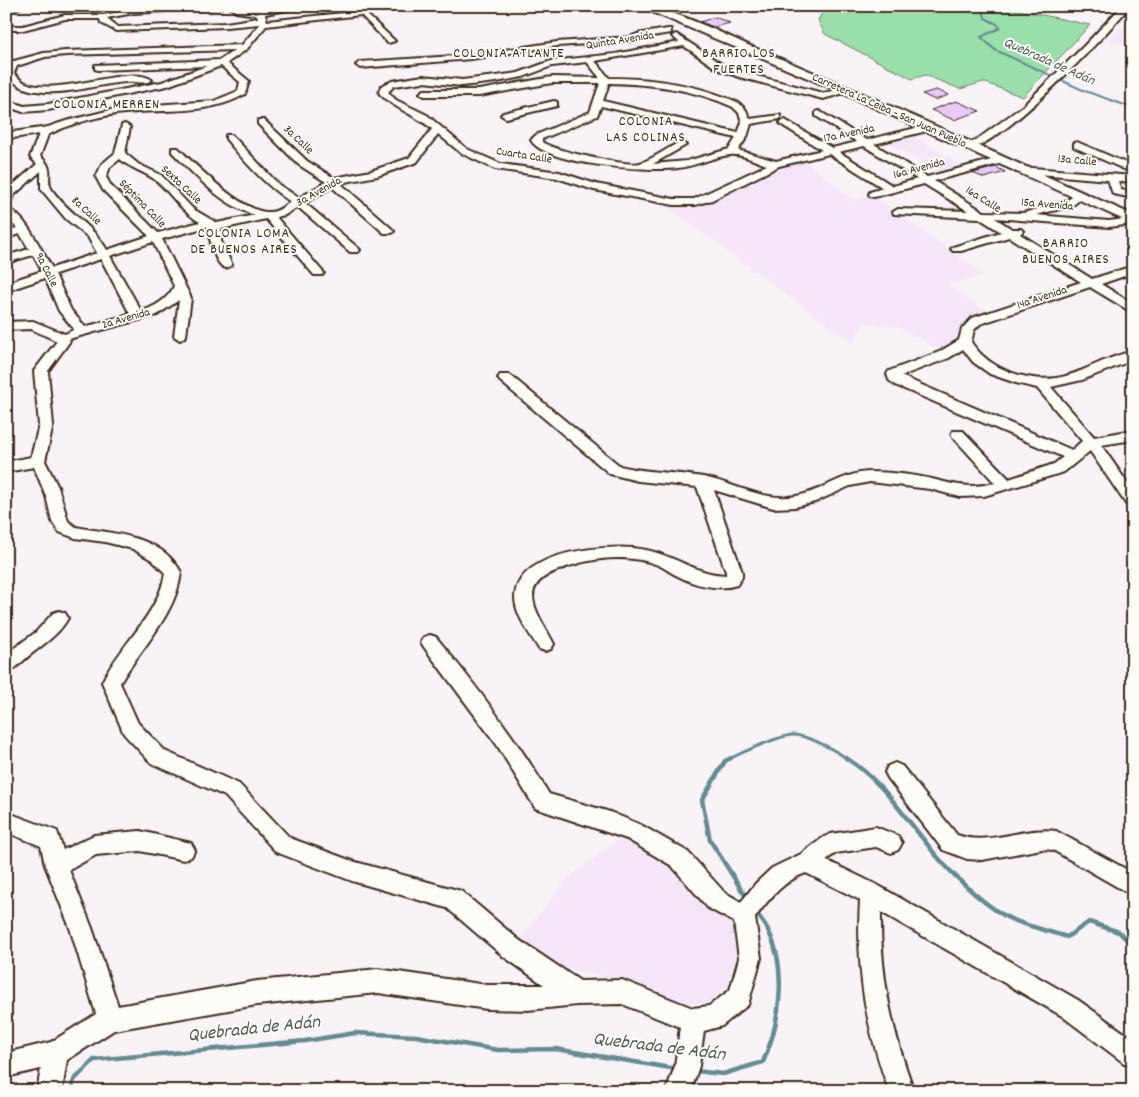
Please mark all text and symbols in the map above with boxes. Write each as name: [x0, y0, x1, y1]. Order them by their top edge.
street label: Quinta Avenida: [585, 27, 656, 55]
water label: Quebrada de Adán: [1000, 33, 1098, 91]
district label: COLONIA ATLANTE: [453, 44, 565, 64]
district label: BARRIO LOS FUERTES: [702, 44, 776, 80]
street label: Carretera La Ceiba - San Juan Pueblo: [809, 69, 969, 153]
district label: COLONIA MERREN: [54, 95, 160, 115]
district label: COLONIA LAS COLINAS: [606, 112, 686, 148]
street label: 17a Avenida: [822, 120, 876, 148]
street label: 3a Calle: [279, 121, 317, 159]
street label: Cuarta Calle: [495, 143, 553, 169]
street label: 13a Calle: [1057, 151, 1097, 171]
street label: 16a Avenida: [891, 154, 947, 184]
street label: Sexta Calle: [157, 162, 205, 208]
street label: 3a Avenida: [293, 172, 345, 211]
street label: Séptima Calle: [114, 176, 170, 232]
street label: 16a Calle: [962, 182, 1004, 218]
street label: 8a Calle: [67, 193, 105, 229]
street label: 15a Avenida: [1020, 194, 1074, 216]
district label: COLONIA LOMA DE BUENOS AIRES: [190, 224, 298, 260]
district label: BARRIO BUENOS AIRES: [1022, 234, 1110, 270]
street label: 9a Calle: [30, 250, 62, 290]
street label: 14a Avenida: [1015, 282, 1070, 314]
street label: 2a Avenida: [100, 304, 152, 334]
water label: Quebrada de Adán: [186, 1009, 323, 1050]
water label: Quebrada de Adán: [591, 1026, 728, 1070]

